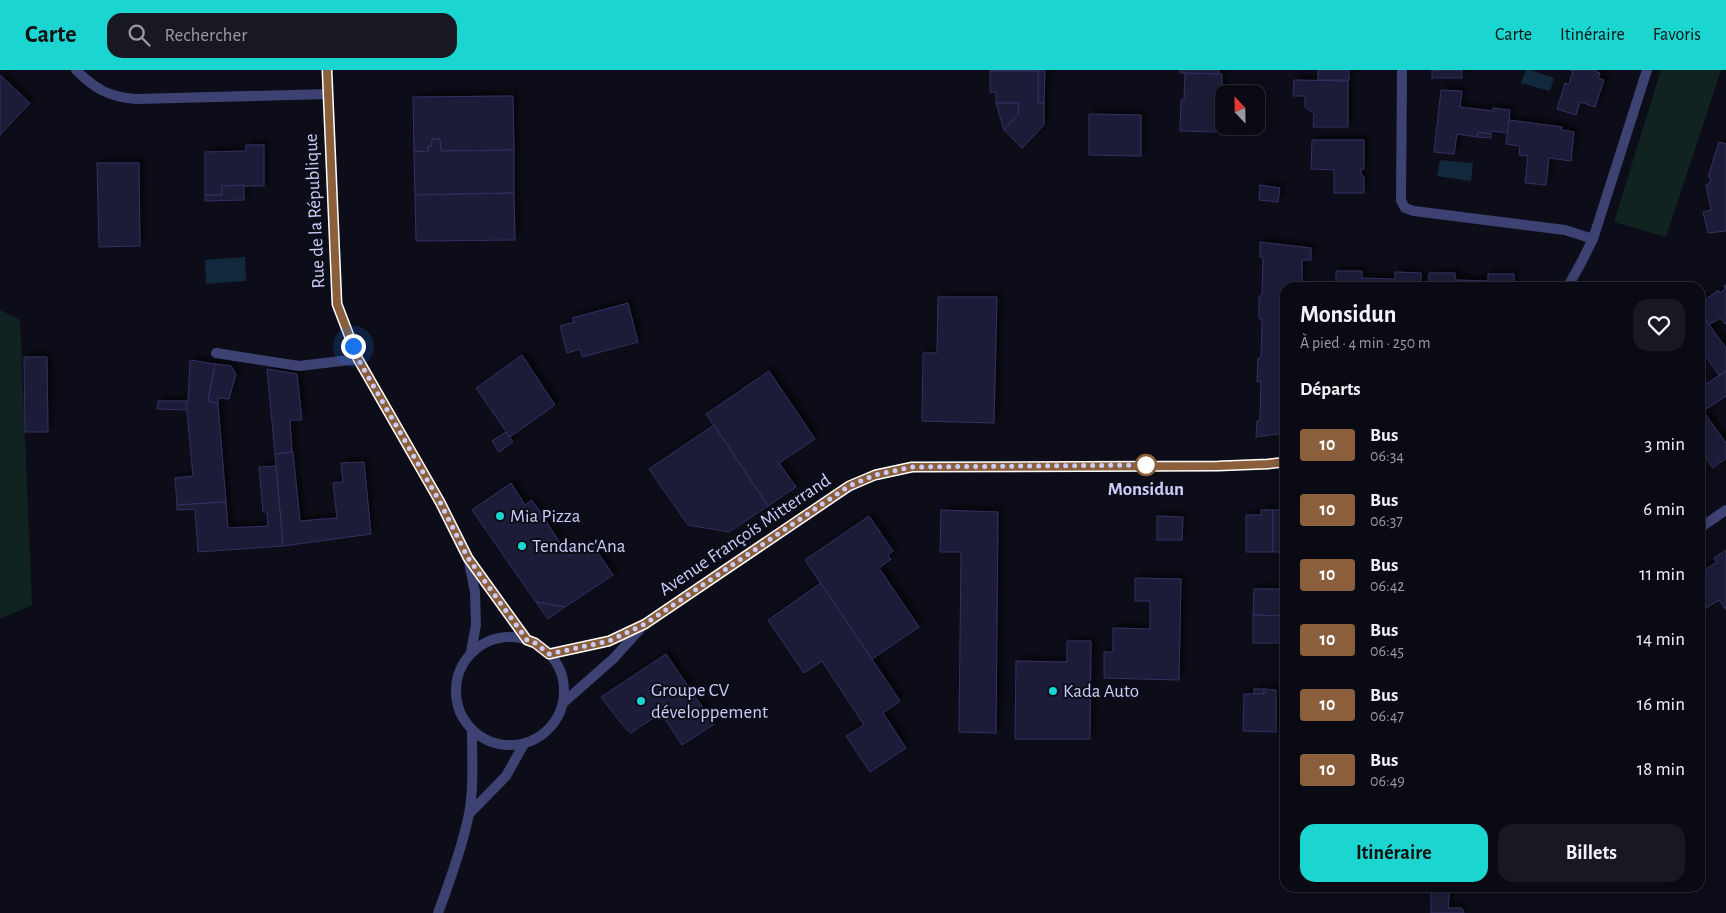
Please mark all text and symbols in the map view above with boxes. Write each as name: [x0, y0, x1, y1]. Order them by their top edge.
search box: [107, 13, 457, 58]
icon: search: [125, 21, 153, 49]
text: Carte: [25, 23, 77, 47]
text: Rechercher: [165, 26, 247, 45]
text: Carte: [1495, 26, 1532, 44]
text: Itinéraire: [1560, 26, 1625, 44]
text: Favoris: [1653, 26, 1701, 44]
north arrow: [1215, 85, 1265, 135]
map controls: [1215, 85, 1265, 135]
street label: Rue de la République: [301, 133, 329, 289]
button: heart: [1633, 299, 1685, 351]
text: Monsidun: [1300, 303, 1396, 327]
your location: [341, 334, 366, 359]
text: À pied · 4 min · 250 m: [1300, 335, 1431, 351]
text: Départs: [1300, 380, 1361, 399]
text: Bus: [1370, 426, 1398, 445]
text: 3 min: [1644, 435, 1685, 454]
text: 10: [1320, 436, 1335, 454]
text: 06:34: [1370, 448, 1404, 464]
marker: Monsidun: [1135, 454, 1157, 476]
street label: Avenue François Mitterrand: [656, 470, 834, 599]
place label: Monsidun: [1108, 480, 1184, 499]
text: Bus: [1370, 491, 1398, 510]
text: 6 min: [1643, 500, 1685, 519]
text: 10: [1320, 501, 1335, 519]
place label: Mia Pizza: [510, 507, 581, 526]
marker: Mia Pizza: [494, 510, 506, 522]
text: 06:37: [1370, 513, 1403, 529]
place label: Tendanc'Ana: [532, 537, 626, 556]
marker: Tendanc'Ana: [516, 540, 528, 552]
text: Bus: [1370, 556, 1398, 575]
text: 11 min: [1639, 565, 1685, 584]
text: 10: [1320, 566, 1335, 584]
text: 06:42: [1370, 578, 1405, 594]
text: Bus: [1370, 621, 1398, 640]
text: 14 min: [1637, 630, 1685, 649]
text: 10: [1320, 631, 1335, 649]
text: 06:45: [1370, 643, 1404, 659]
place label: Groupe CV développement: [651, 681, 768, 722]
place label: Kada Auto: [1063, 682, 1139, 701]
marker: Kada Auto: [1047, 685, 1059, 697]
text: Bus: [1370, 686, 1398, 705]
marker: Groupe CV développement: [635, 695, 647, 707]
text: 16 min: [1637, 695, 1685, 714]
text: 10: [1320, 696, 1335, 714]
text: 06:47: [1370, 708, 1404, 724]
text: Bus: [1370, 751, 1398, 770]
text: 18 min: [1637, 760, 1685, 779]
text: 10: [1320, 761, 1335, 779]
text: 06:49: [1370, 773, 1405, 789]
button: Itinéraire: [1300, 824, 1488, 882]
button: Billets: [1498, 824, 1685, 882]

